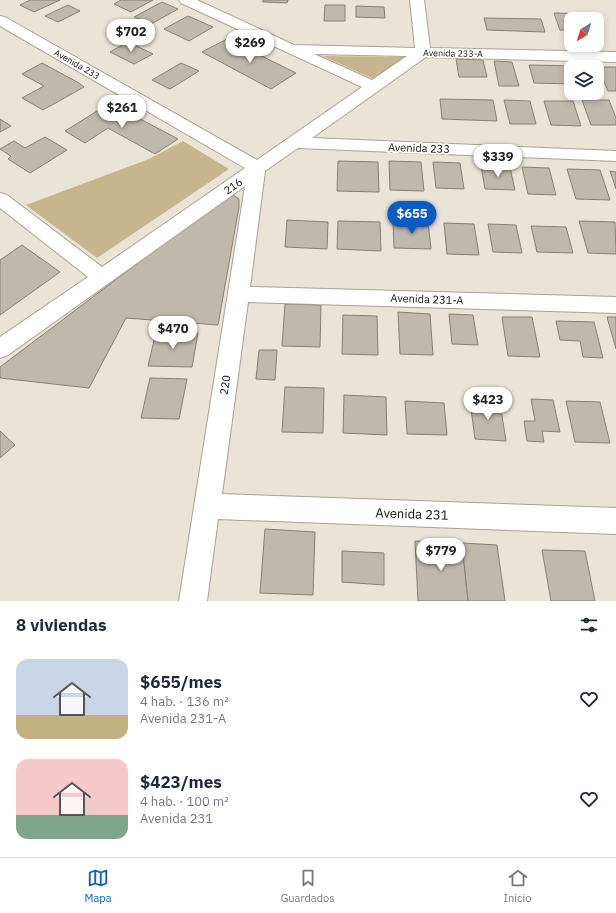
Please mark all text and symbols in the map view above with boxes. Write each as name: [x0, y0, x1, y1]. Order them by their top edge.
north arrow: [564, 12, 604, 52]
map controls: [564, 12, 604, 100]
pin: $702: [107, 19, 155, 53]
text: $702: [115, 23, 147, 40]
pin: $269: [226, 30, 274, 64]
text: $269: [234, 34, 266, 51]
street label: Avenida 233: [52, 47, 102, 81]
street label: Avenida 233-A: [423, 47, 483, 59]
button: layers: [564, 60, 604, 100]
pin: $261: [98, 95, 146, 129]
text: $261: [106, 99, 138, 116]
street label: Avenida 233: [388, 140, 450, 156]
pin: $339: [474, 144, 522, 178]
text: $339: [482, 148, 514, 165]
street label: 216: [221, 175, 245, 197]
pin: $655: [388, 201, 436, 235]
text: $655: [396, 205, 428, 222]
street label: Avenida 231-A: [390, 291, 464, 307]
pin: $470: [149, 316, 197, 350]
text: $470: [157, 320, 189, 337]
street label: 220: [217, 374, 233, 396]
pin: $423: [464, 387, 512, 421]
text: $423: [472, 391, 504, 408]
street label: Avenida 231: [375, 504, 449, 524]
pin: $779: [417, 538, 465, 572]
text: $779: [425, 542, 457, 559]
text: 8 viviendas: [16, 614, 107, 636]
icon: filters: [578, 614, 600, 636]
text: $655/mes: [140, 671, 222, 693]
icon: home: [48, 675, 96, 723]
icon: heart: [578, 688, 600, 710]
text: 4 hab. · 136 m²: [140, 693, 229, 710]
text: Avenida 231-A: [140, 710, 226, 727]
text: $423/mes: [140, 771, 222, 793]
icon: home: [48, 775, 96, 823]
icon: heart: [578, 788, 600, 810]
text: 4 hab. · 100 m²: [140, 793, 229, 810]
text: Avenida 231: [140, 810, 213, 827]
tab: Mapa: [85, 867, 112, 905]
tab: Guardados: [281, 867, 335, 905]
tab: Inicio: [504, 867, 531, 905]

